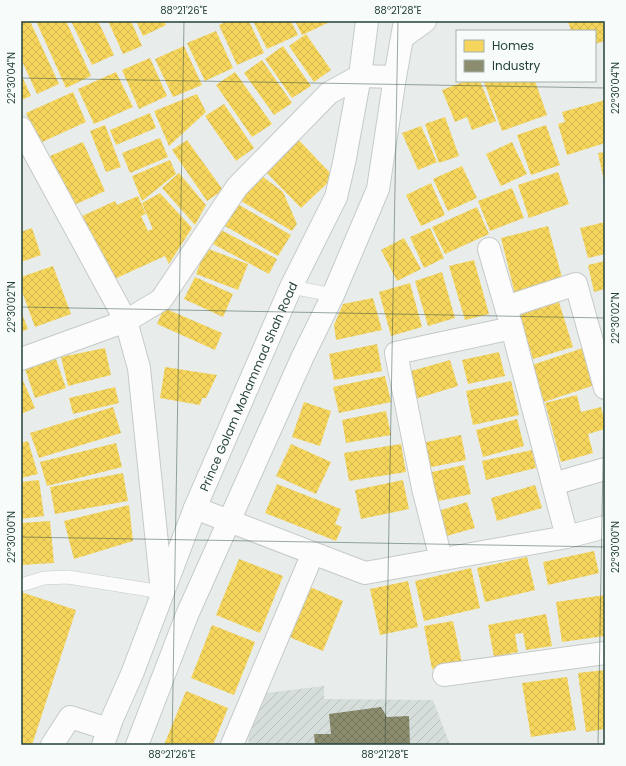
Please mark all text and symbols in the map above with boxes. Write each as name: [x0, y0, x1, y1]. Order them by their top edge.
text: 88°21'26"E: [160, 3, 208, 18]
text: 88°21'28"E: [374, 3, 422, 18]
legend: [456, 30, 596, 82]
text: Homes: [492, 37, 534, 54]
text: 22°30'04"N: [4, 52, 19, 104]
text: Industry: [492, 57, 541, 74]
text: 22°30'04"N: [608, 62, 623, 114]
street label: Prince Golam Mohammad Shah Road: [195, 279, 301, 494]
text: 22°30'02"N: [4, 281, 19, 333]
text: 22°30'02"N: [608, 292, 623, 344]
text: 22°30'00"N: [4, 511, 19, 563]
text: 22°30'00"N: [608, 521, 623, 573]
text: 88°21'26"E: [148, 747, 196, 762]
text: 88°21'28"E: [361, 747, 409, 762]

